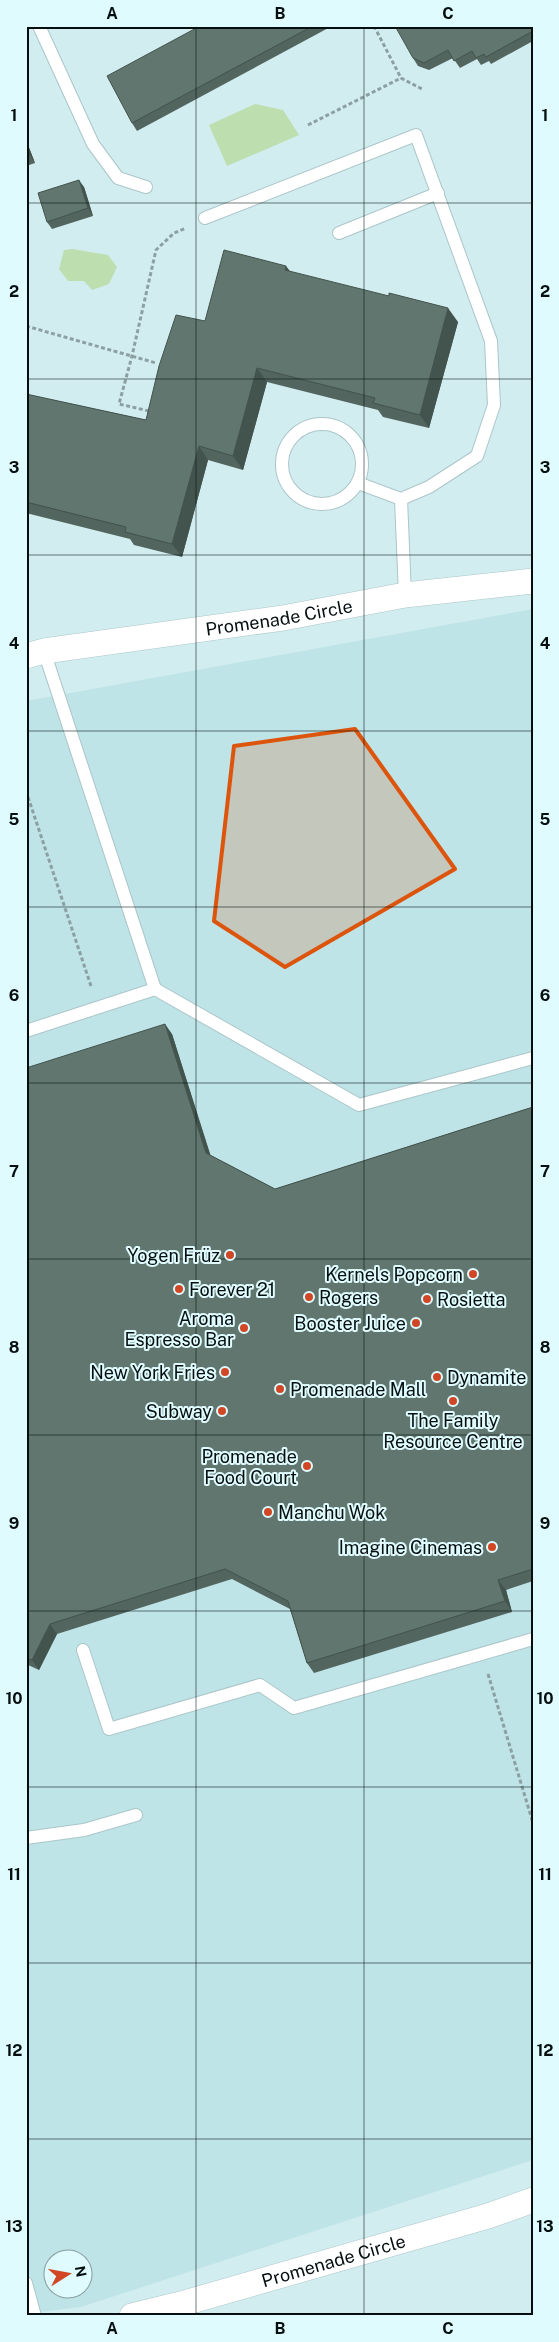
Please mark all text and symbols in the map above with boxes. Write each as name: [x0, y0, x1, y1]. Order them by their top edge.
text: A: [106, 4, 118, 23]
text: B: [275, 4, 286, 23]
text: C: [442, 4, 454, 23]
text: 1: [11, 106, 17, 125]
text: 1: [542, 106, 548, 125]
text: 2: [9, 282, 19, 301]
text: 2: [540, 282, 550, 301]
text: 3: [9, 458, 19, 477]
text: 3: [540, 458, 550, 477]
street label: Promenade Circle: [204, 595, 354, 639]
text: 4: [9, 634, 20, 653]
text: 4: [540, 634, 551, 653]
text: 5: [9, 810, 20, 829]
text: 5: [540, 810, 551, 829]
text: 6: [9, 986, 19, 1005]
text: 6: [540, 986, 550, 1005]
text: 7: [9, 1162, 19, 1181]
text: 7: [540, 1162, 550, 1181]
place label: Yogen Früz: [127, 1245, 220, 1266]
marker: Yogen Früz: [224, 1249, 236, 1261]
place label: Kernels Popcorn: [325, 1264, 463, 1285]
marker: Kernels Popcorn: [467, 1268, 479, 1280]
place label: Forever 21: [189, 1279, 275, 1300]
marker: Forever 21: [173, 1283, 185, 1295]
place label: Rogers: [319, 1287, 378, 1308]
place label: Rosietta: [437, 1289, 505, 1310]
marker: Rogers: [303, 1291, 315, 1303]
marker: Rosietta: [421, 1293, 433, 1305]
place label: Aroma Espresso Bar: [124, 1308, 234, 1350]
place label: Booster Juice: [294, 1313, 406, 1334]
marker: Booster Juice: [410, 1317, 422, 1329]
marker: Aroma Espresso Bar: [238, 1322, 250, 1334]
text: 8: [9, 1338, 20, 1357]
text: 8: [540, 1338, 551, 1357]
place label: New York Fries: [90, 1362, 215, 1383]
marker: New York Fries: [219, 1366, 231, 1378]
place label: Dynamite: [447, 1367, 526, 1388]
marker: Dynamite: [431, 1371, 443, 1383]
place label: Promenade Mall: [290, 1379, 426, 1400]
marker: Promenade Mall: [274, 1383, 286, 1395]
marker: The Family Resource Centre: [447, 1395, 459, 1407]
place label: Subway: [146, 1401, 212, 1422]
marker: Subway: [216, 1405, 228, 1417]
place label: The Family Resource Centre: [383, 1410, 523, 1452]
place label: Promenade Food Court: [201, 1446, 297, 1488]
marker: Promenade Food Court: [301, 1460, 313, 1472]
place label: Manchu Wok: [278, 1502, 385, 1523]
marker: Manchu Wok: [262, 1506, 274, 1518]
text: 9: [9, 1514, 19, 1533]
text: 9: [540, 1514, 550, 1533]
place label: Imagine Cinemas: [339, 1537, 482, 1558]
marker: Imagine Cinemas: [486, 1541, 498, 1553]
text: 10: [5, 1689, 23, 1708]
text: 10: [536, 1689, 554, 1708]
text: 11: [7, 1865, 21, 1884]
text: 11: [538, 1865, 552, 1884]
text: 12: [5, 2041, 23, 2060]
text: 12: [536, 2041, 554, 2060]
text: 13: [5, 2217, 23, 2236]
text: 13: [536, 2217, 554, 2236]
street label: Promenade Circle: [259, 2230, 408, 2291]
north arrow: [42, 2250, 92, 2300]
text: N: [72, 2265, 90, 2278]
text: A: [106, 2319, 118, 2338]
text: B: [275, 2319, 286, 2338]
text: C: [442, 2319, 454, 2338]

